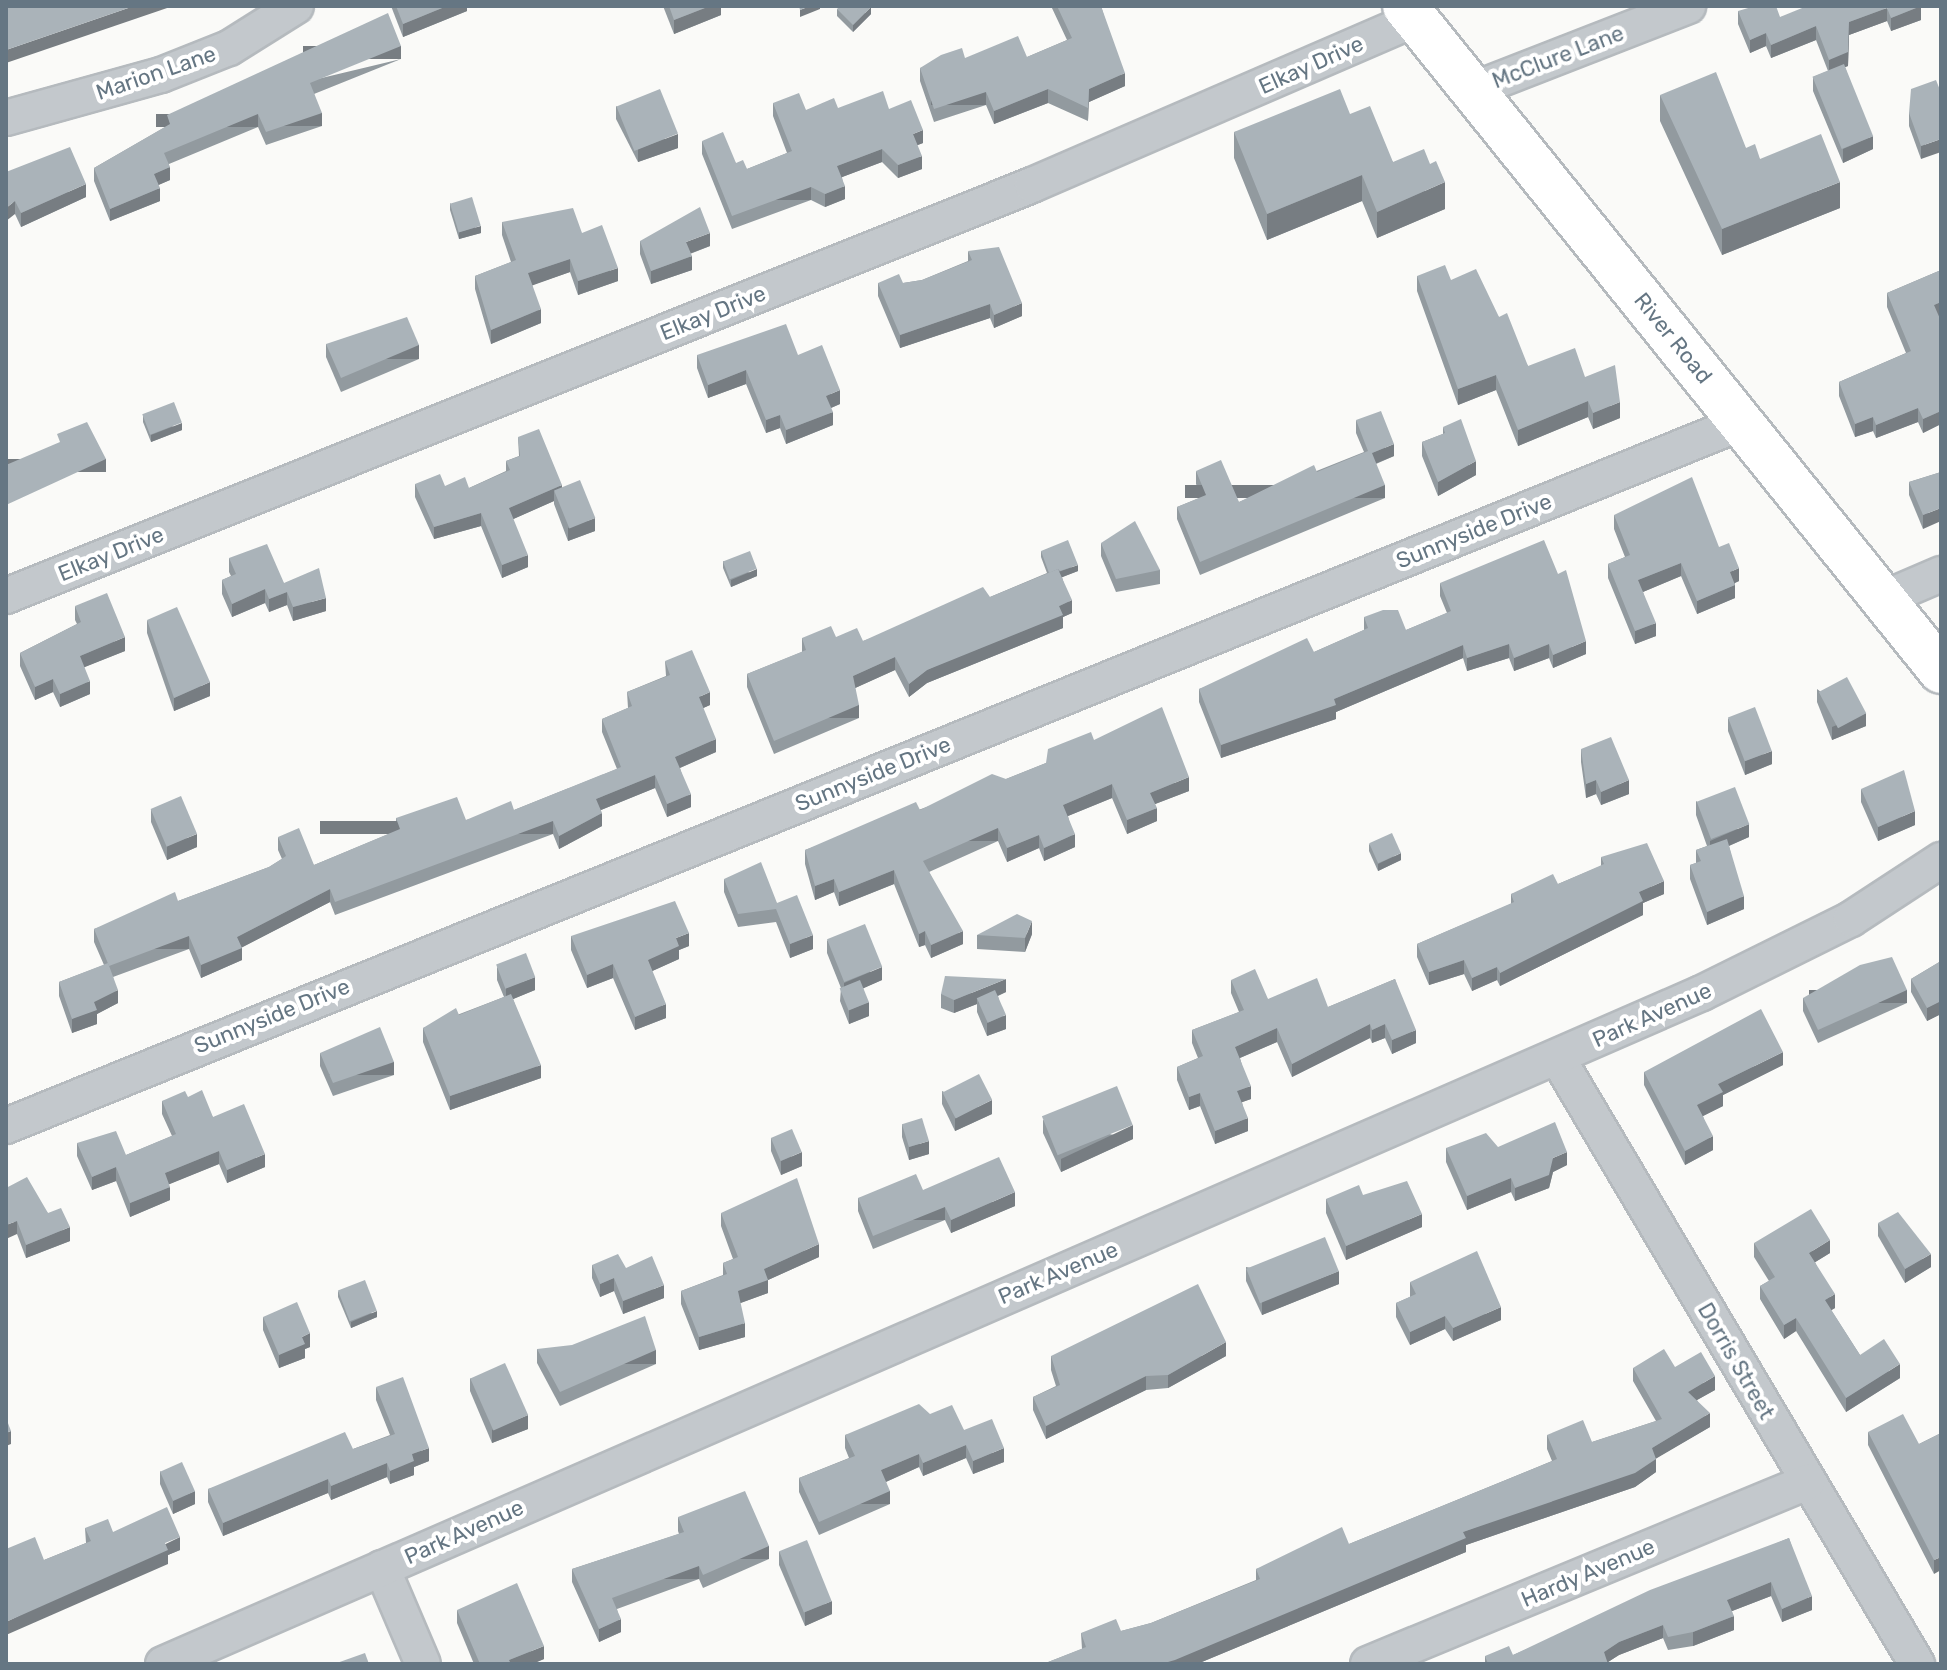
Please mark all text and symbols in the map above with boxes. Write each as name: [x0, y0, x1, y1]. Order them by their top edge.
street label: McClure Lane: [1488, 20, 1628, 94]
street label: Elkay Drive: [1254, 30, 1368, 100]
street label: Marion Lane: [93, 40, 219, 106]
street label: Elkay Drive: [656, 280, 770, 346]
street label: River Road: [1628, 287, 1718, 389]
street label: Sunnyside Drive: [1392, 488, 1556, 574]
street label: Elkay Drive: [54, 521, 168, 587]
street label: Sunnyside Drive: [791, 731, 955, 817]
street label: Sunnyside Drive: [190, 973, 354, 1059]
street label: Park Avenue: [1588, 977, 1716, 1053]
street label: Park Avenue: [994, 1236, 1122, 1310]
street label: Dorris Street: [1692, 1298, 1780, 1424]
street label: Park Avenue: [400, 1494, 528, 1570]
street label: Hardy Avenue: [1517, 1533, 1659, 1613]

